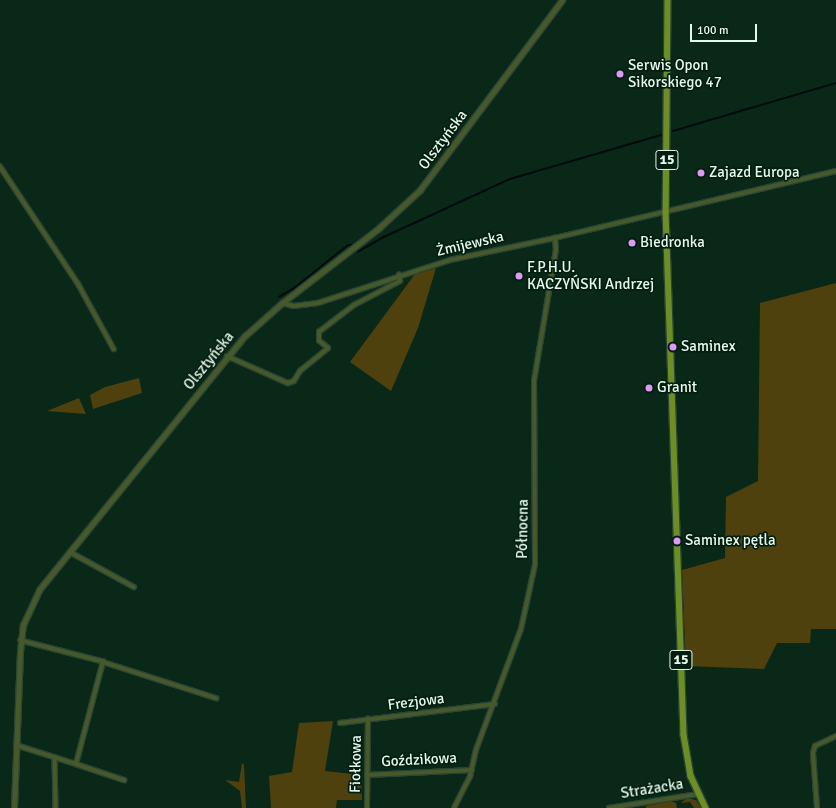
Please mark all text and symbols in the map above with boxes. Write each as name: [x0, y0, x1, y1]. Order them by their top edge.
scale bar: [692, 16, 759, 42]
text: 100 m: [697, 23, 729, 38]
place label: Serwis Opon Sikorskiego 47: [628, 56, 722, 91]
marker: Serwis Opon Sikorskiego 47: [615, 69, 625, 79]
street label: Olsztyńska: [415, 107, 471, 173]
road number: 15: [655, 148, 679, 172]
place label: Zajazd Europa: [709, 164, 800, 182]
marker: Zajazd Europa: [696, 168, 706, 178]
street label: Żmijewska: [435, 228, 505, 260]
place label: Biedronka: [640, 234, 705, 252]
marker: Biedronka: [627, 238, 637, 248]
place label: F.P.H.U. KACZYŃSKI Andrzej: [527, 258, 654, 293]
marker: F.P.H.U. KACZYŃSKI Andrzej: [514, 271, 524, 281]
street label: Olsztyńska: [180, 328, 238, 394]
place label: Saminex: [681, 338, 736, 356]
marker: Saminex: [668, 342, 678, 352]
place label: Granit: [657, 379, 697, 397]
marker: Granit: [644, 383, 654, 393]
street label: Północna: [513, 499, 533, 559]
place label: Saminex pętla: [685, 532, 776, 550]
marker: Saminex pętla: [672, 536, 682, 546]
road number: 15: [669, 648, 693, 672]
street label: Frezjowa: [387, 690, 445, 714]
street label: Fiołkowa: [346, 735, 366, 793]
street label: Goździkowa: [381, 749, 457, 771]
street label: Strażacka: [619, 775, 685, 803]

